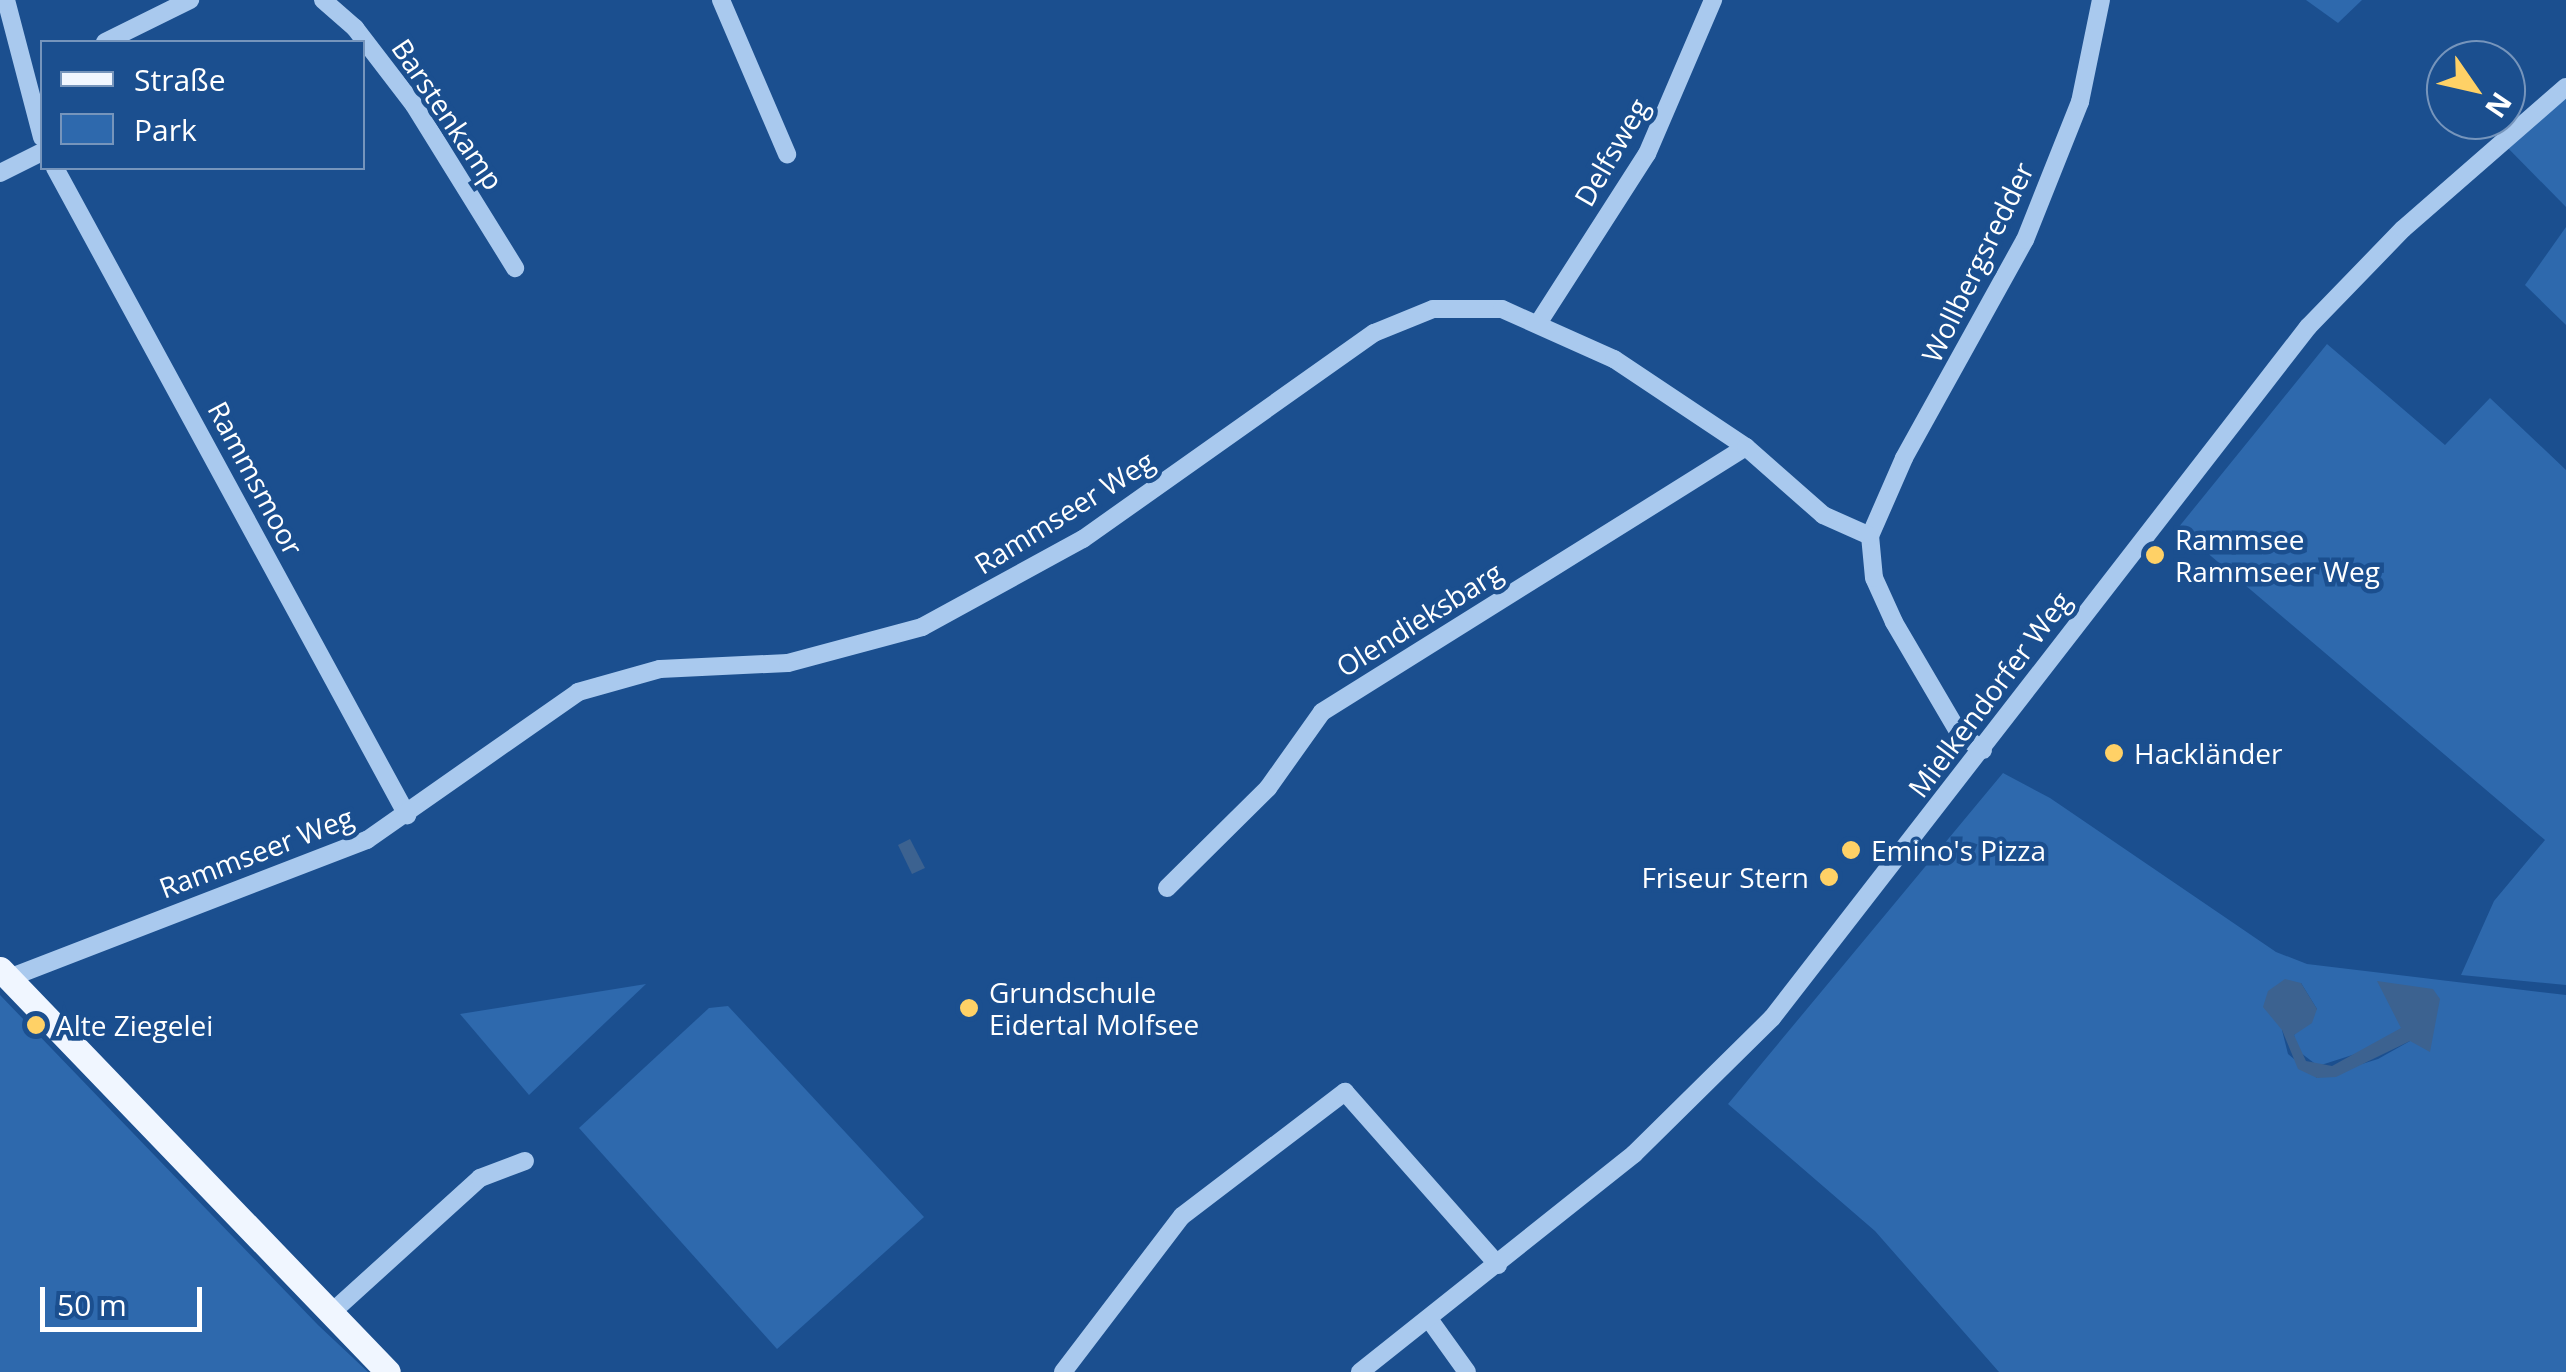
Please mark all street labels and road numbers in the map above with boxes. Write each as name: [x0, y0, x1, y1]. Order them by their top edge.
street label: Barstenkamp: [385, 32, 511, 196]
street label: Delfsweg: [1567, 92, 1655, 212]
street label: Wollbergsredder: [1914, 157, 2040, 367]
street label: Rammsmoor: [201, 395, 311, 561]
street label: Rammseer Weg: [968, 443, 1160, 581]
street label: Olendieksbarg: [1330, 555, 1508, 683]
street label: Mielkendorfer Weg: [1901, 585, 2077, 803]
street label: Rammseer Weg: [154, 800, 358, 904]

